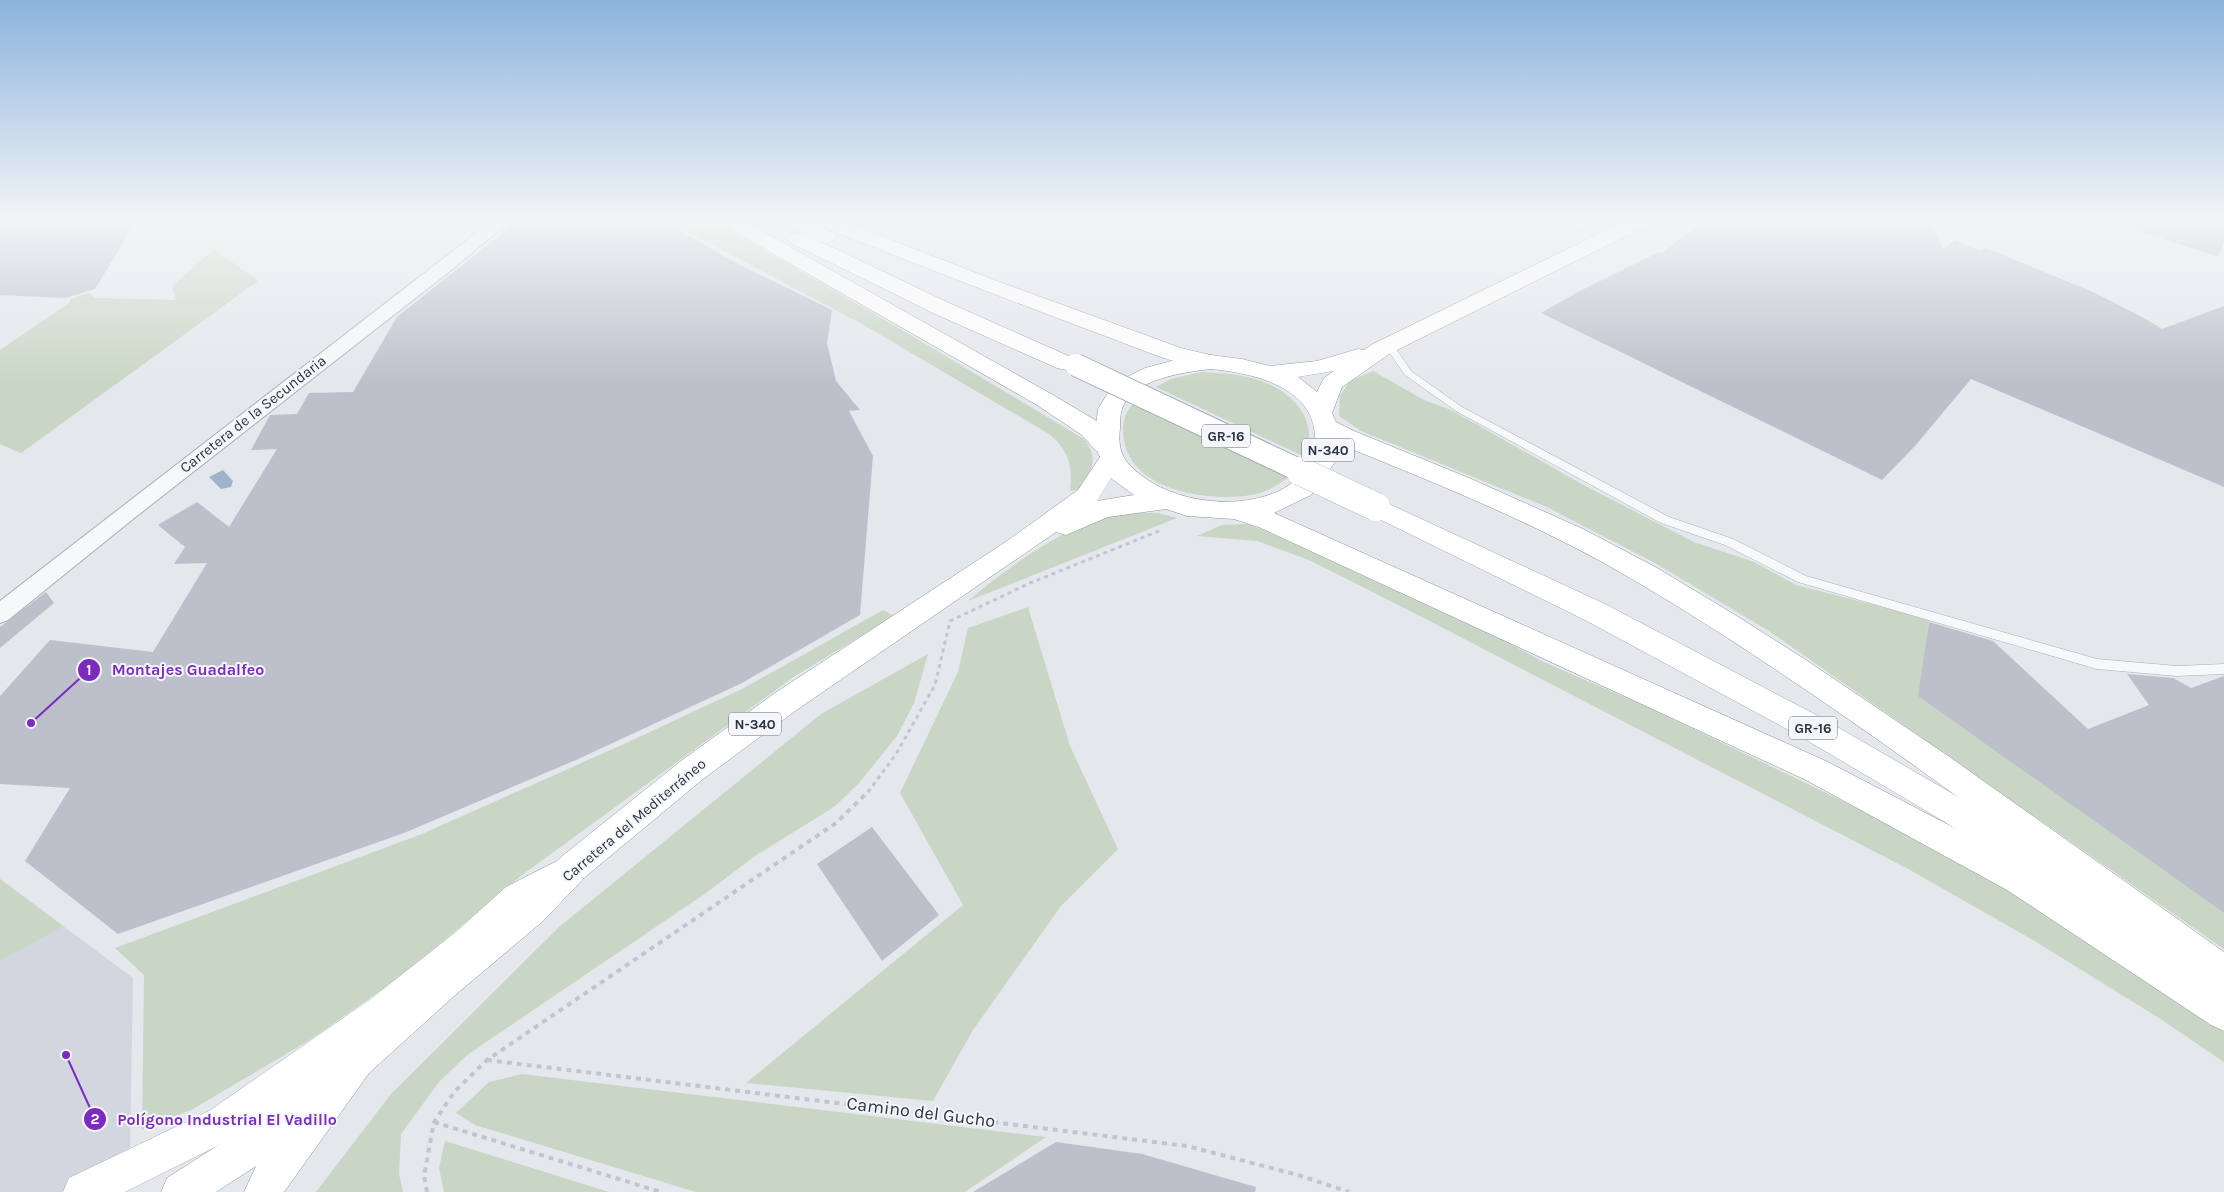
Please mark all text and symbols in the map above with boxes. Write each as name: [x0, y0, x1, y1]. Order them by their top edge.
street label: Carretera de la Secundaria: [176, 351, 330, 477]
road number: GR-16: [1202, 424, 1250, 448]
road number: N-340: [1302, 438, 1354, 462]
callout: Montajes Guadalfeo: [77, 654, 275, 685]
text: Montajes Guadalfeo: [112, 660, 264, 679]
text: 1: [86, 661, 92, 679]
road number: N-340: [729, 712, 781, 736]
road number: GR-16: [1789, 716, 1837, 740]
street label: Carretera del Mediterráneo: [558, 755, 710, 885]
street label: Camino del Gucho: [845, 1092, 997, 1132]
callout: Polígono Industrial El Vadillo: [83, 1104, 347, 1135]
text: 2: [90, 1110, 100, 1128]
text: Polígono Industrial El Vadillo: [117, 1110, 337, 1129]

